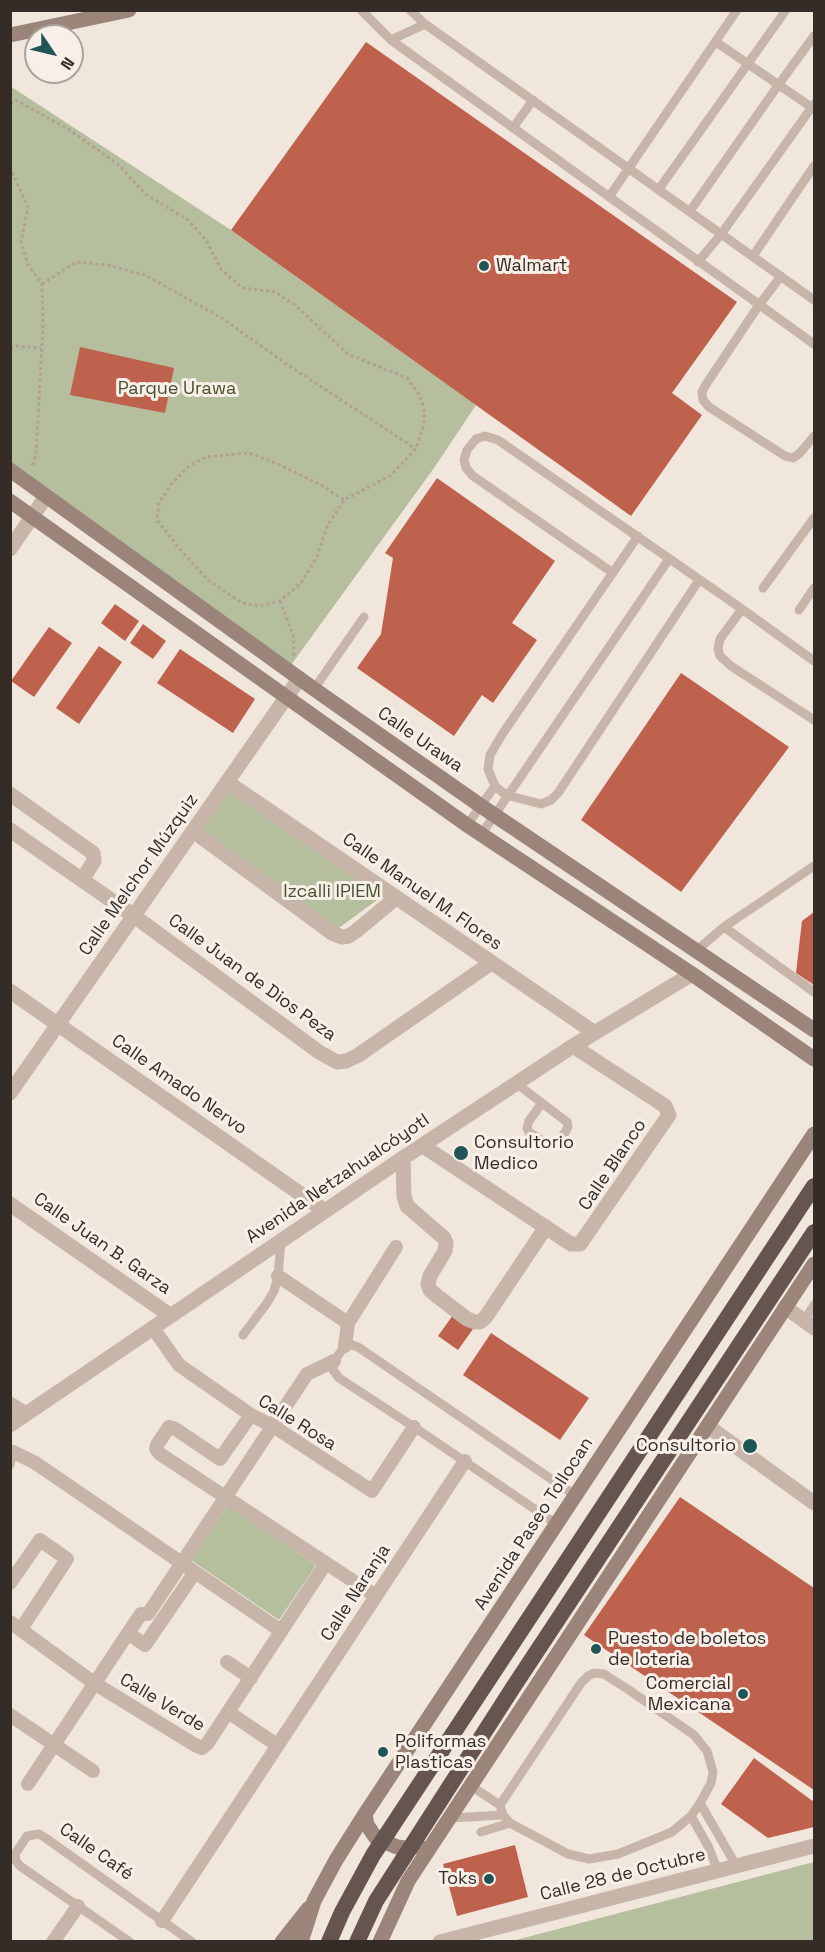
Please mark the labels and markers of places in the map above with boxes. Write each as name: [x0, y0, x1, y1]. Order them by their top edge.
place label: Walmart: [496, 255, 567, 277]
marker: Walmart: [477, 259, 491, 273]
place label: Consultorio Medico: [474, 1132, 574, 1174]
marker: Consultorio Medico: [452, 1144, 470, 1162]
place label: Consultorio: [636, 1435, 736, 1457]
marker: Consultorio: [741, 1437, 759, 1455]
place label: Puesto de boletos de loteria: [608, 1628, 766, 1670]
marker: Puesto de boletos de loteria: [589, 1642, 603, 1656]
place label: Comercial Mexicana: [646, 1673, 731, 1716]
marker: Comercial Mexicana: [736, 1687, 750, 1701]
place label: Poliformas Plasticas: [395, 1731, 486, 1774]
marker: Poliformas Plasticas: [376, 1745, 390, 1759]
place label: Toks: [438, 1868, 477, 1890]
marker: Toks: [482, 1872, 496, 1886]

